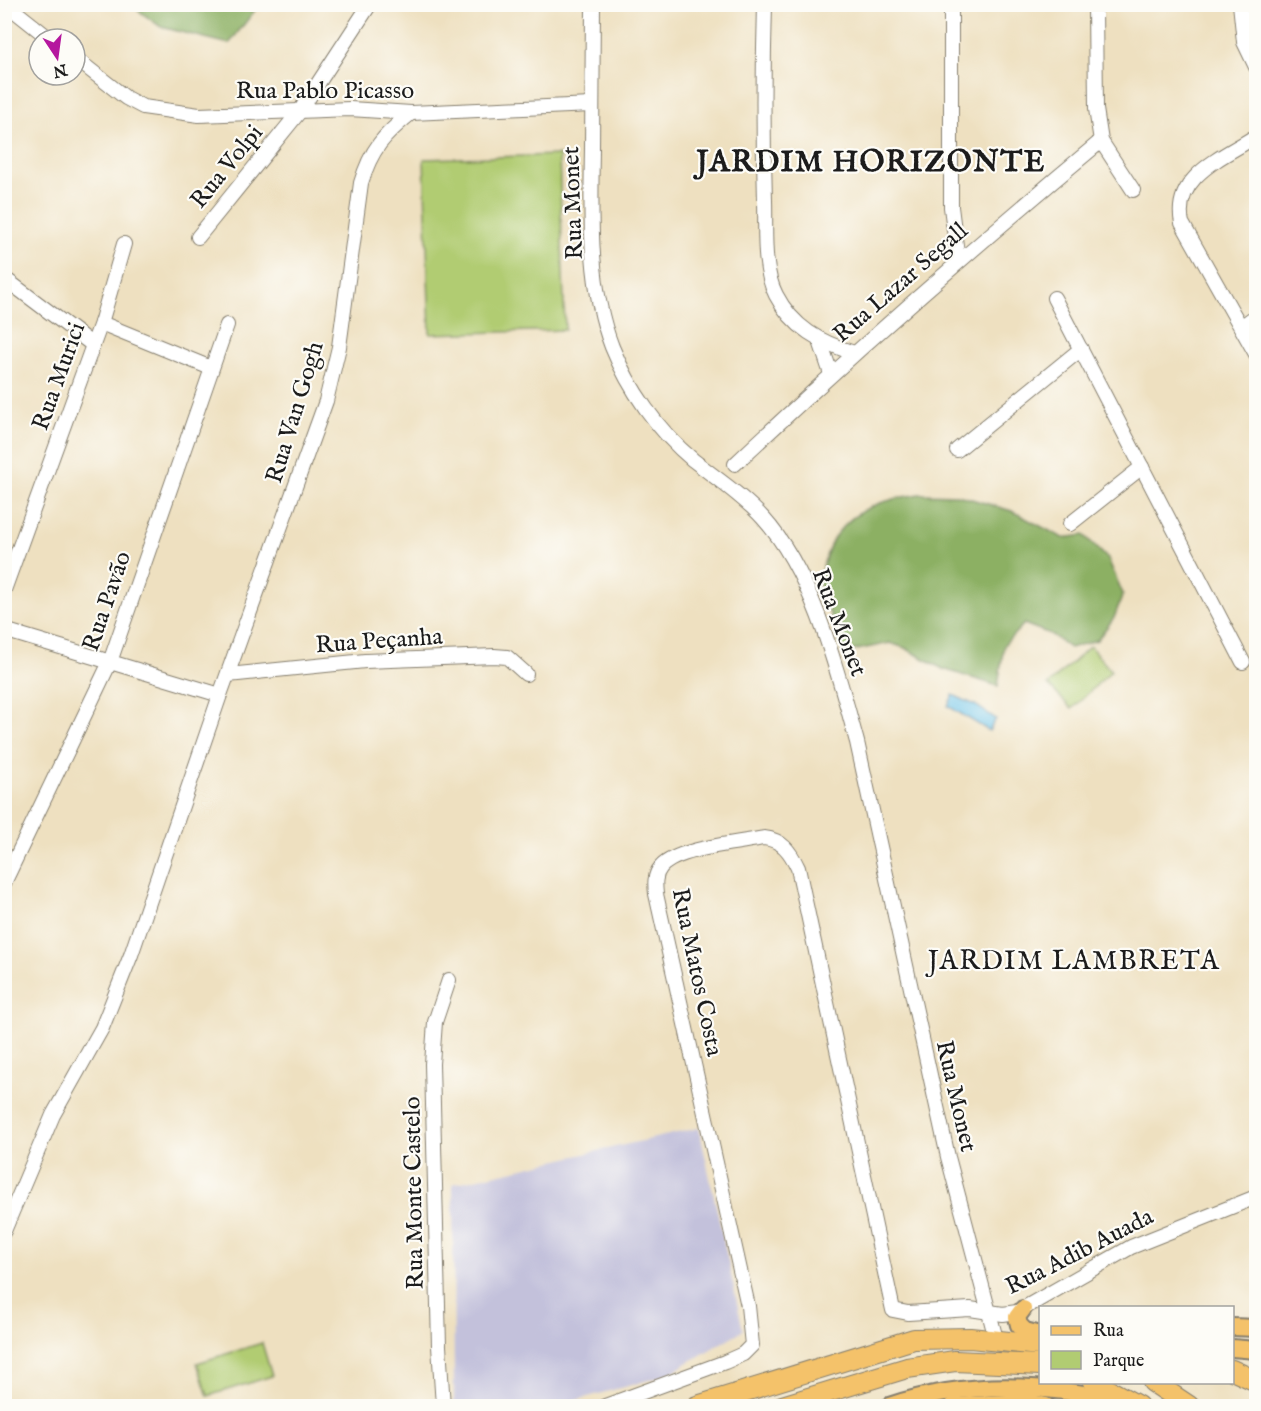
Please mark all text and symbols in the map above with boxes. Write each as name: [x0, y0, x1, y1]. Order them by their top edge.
north arrow: [27, 27, 87, 87]
text: N: [51, 58, 70, 81]
street label: Rua Pablo Picasso: [236, 76, 414, 107]
street label: Rua Volpi: [184, 119, 270, 215]
district label: JARDIM HORIZONTE: [692, 144, 1046, 182]
street label: Rua Monet: [556, 146, 591, 260]
street label: Rua Lazar Segall: [827, 216, 975, 350]
street label: Rua Murici: [26, 318, 93, 435]
street label: Rua Van Gogh: [259, 338, 332, 487]
street label: Rua Pavão: [76, 547, 139, 656]
street label: Rua Monet: [804, 564, 873, 681]
street label: Rua Peçanha: [314, 622, 444, 661]
street label: Rua Matos Costa: [664, 885, 730, 1060]
district label: JARDIM LAMBRETA: [925, 945, 1220, 979]
street label: Rua Monet: [928, 1038, 983, 1155]
street label: Rua Monte Castelo: [397, 1096, 432, 1290]
street label: Rua Adib Auada: [1001, 1202, 1159, 1303]
legend: [1039, 1306, 1234, 1384]
text: Rua: [1093, 1320, 1124, 1343]
text: Parque: [1093, 1350, 1144, 1373]

